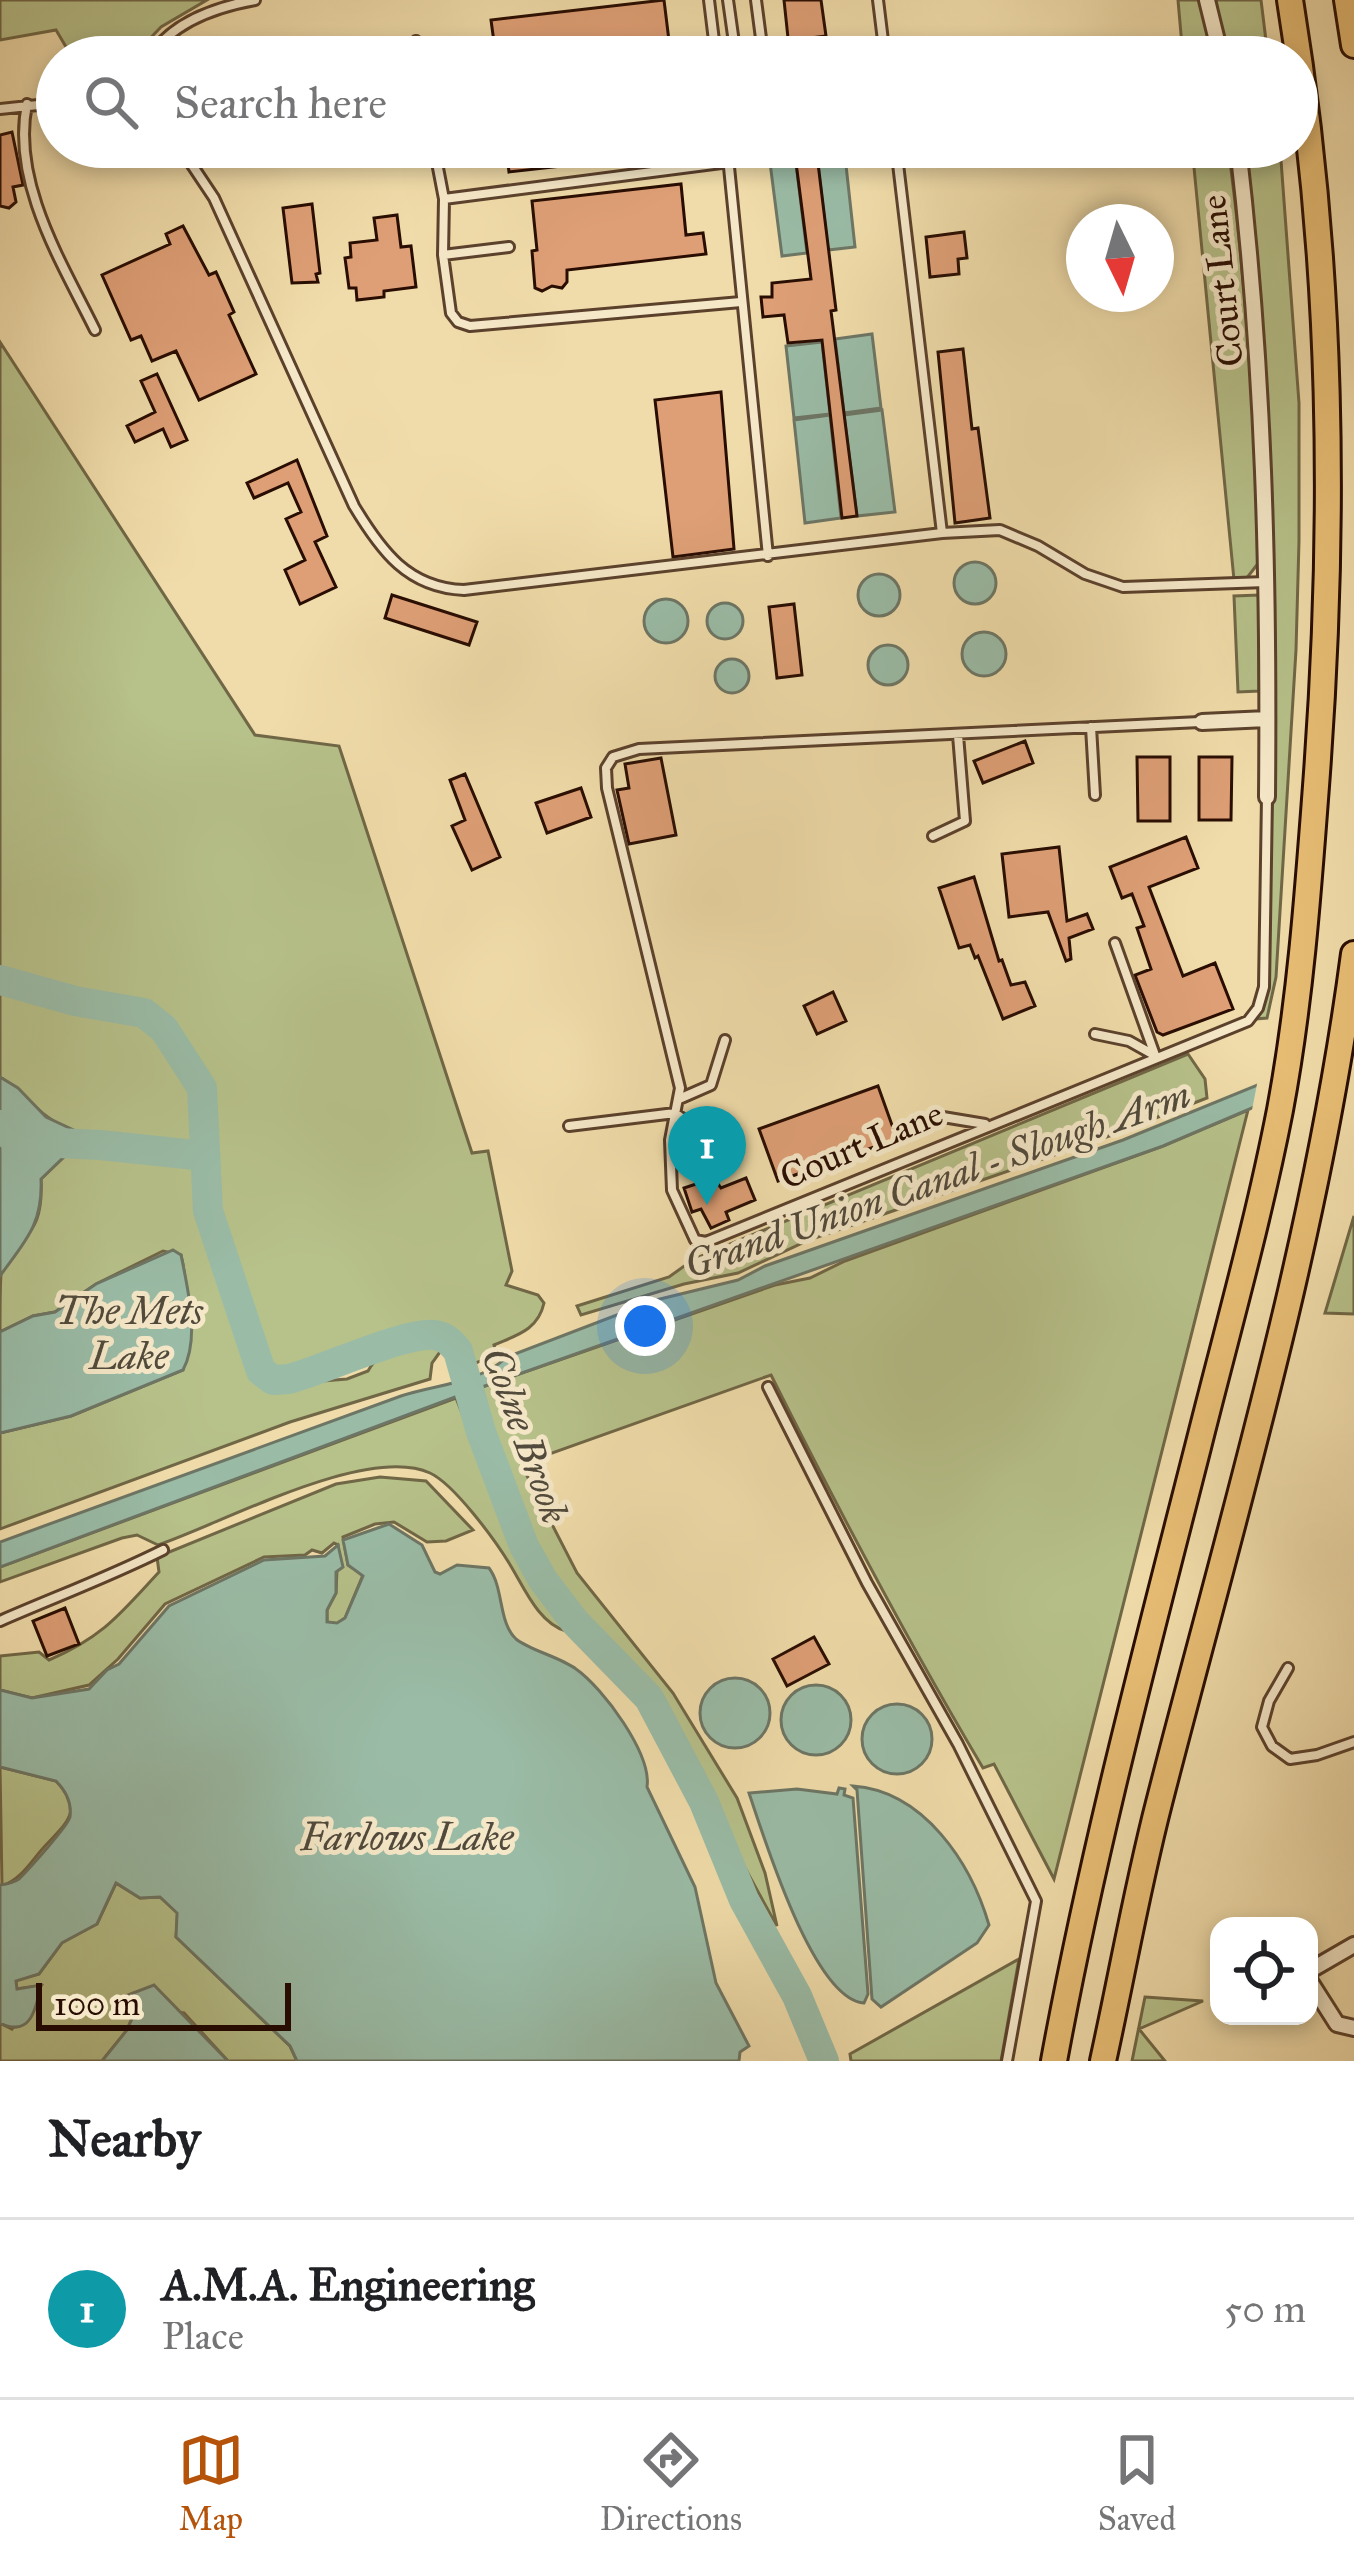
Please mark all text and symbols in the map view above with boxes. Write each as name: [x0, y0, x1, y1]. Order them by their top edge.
search box: [36, 36, 1318, 168]
icon: search: [78, 69, 144, 135]
text: Search here: [174, 75, 387, 130]
street label: Court Lane: [1191, 193, 1253, 369]
north arrow: [1066, 204, 1174, 312]
water label: Grand Union Canal - Slough Arm: [678, 1071, 1197, 1289]
street label: Court Lane: [773, 1091, 949, 1199]
pin: 1: [668, 1106, 746, 1205]
water label: The Mets Lake: [55, 1287, 204, 1380]
your location: [615, 1296, 675, 1356]
water label: Colne Brook: [471, 1341, 579, 1530]
water label: Farlows Lake: [300, 1813, 515, 1861]
map controls: [1210, 1917, 1318, 2025]
button: locate: [1210, 1917, 1318, 2025]
scale bar: [36, 1977, 291, 2030]
text: 100 m: [54, 1984, 140, 2024]
text: Nearby: [48, 2108, 200, 2170]
text: A.M.A. Engineering: [162, 2257, 534, 2312]
text: 1: [79, 2285, 95, 2333]
text: 50 m: [1224, 2285, 1306, 2333]
text: Place: [162, 2312, 244, 2360]
tab: Map: [178, 2427, 244, 2539]
tab: Directions: [600, 2427, 742, 2539]
tab: Saved: [1098, 2427, 1176, 2539]

